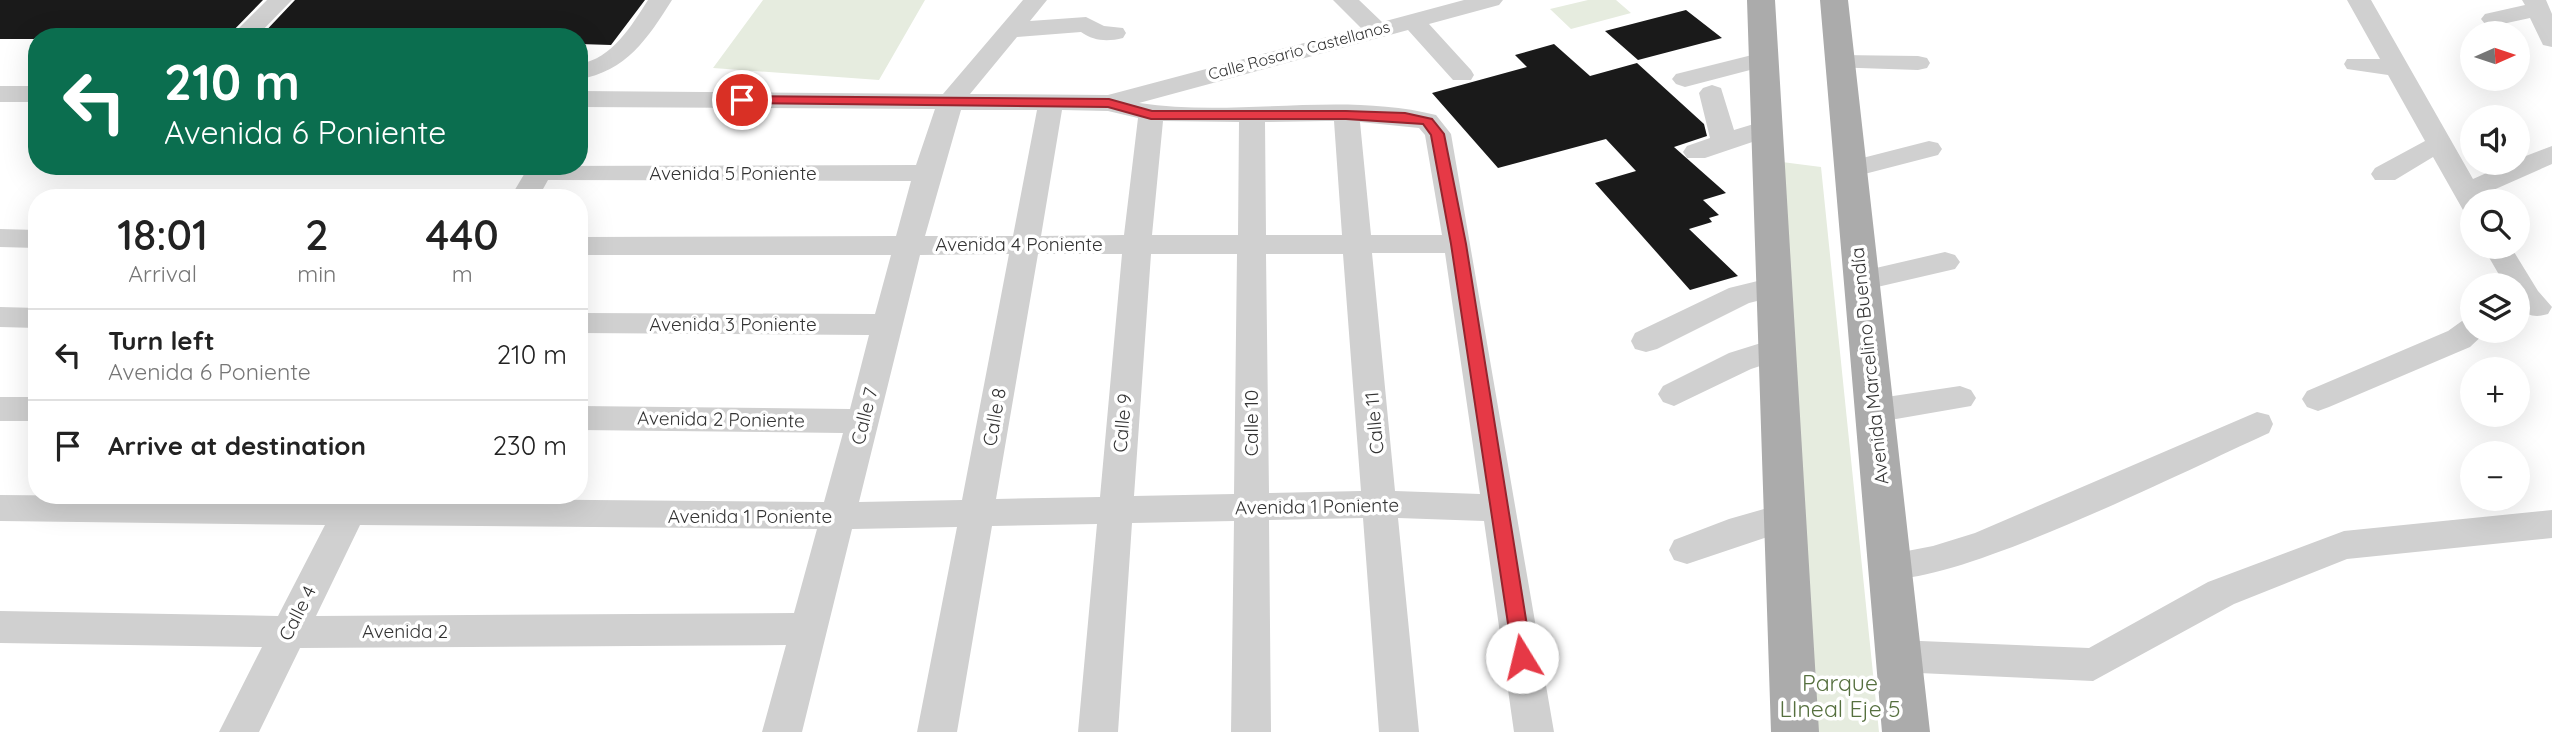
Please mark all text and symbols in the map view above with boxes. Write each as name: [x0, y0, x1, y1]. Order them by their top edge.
street label: Calle Rosario Castellanos: [1206, 16, 1392, 84]
north arrow: [2460, 21, 2530, 91]
map controls: [2460, 21, 2530, 511]
text: 210 m: [164, 51, 300, 112]
icon: left: [49, 56, 140, 147]
pin: [712, 70, 772, 130]
icon: arrive: [723, 81, 761, 119]
button: sound: [2460, 105, 2530, 175]
text: Avenida 6 Poniente: [164, 112, 446, 152]
street label: Avenida 5 Poniente: [649, 161, 817, 185]
button: search: [2460, 189, 2530, 259]
text: 18:01: [117, 208, 208, 261]
text: 2: [305, 208, 329, 261]
text: 440: [426, 208, 499, 261]
street label: Avenida 4 Poniente: [935, 232, 1103, 256]
street label: Avenida Marcelino Buendía: [1845, 246, 1893, 486]
text: Arrival: [128, 259, 197, 288]
text: min: [297, 259, 336, 288]
text: m: [452, 259, 473, 288]
button: layers: [2460, 273, 2530, 343]
street label: Avenida 3 Poniente: [649, 312, 817, 336]
text: Turn left: [108, 324, 215, 357]
icon: left: [49, 336, 87, 374]
text: 210 m: [497, 338, 567, 371]
text: Avenida 6 Poniente: [108, 357, 311, 386]
button: +: [2460, 357, 2530, 427]
street label: Calle 7: [845, 385, 883, 447]
street label: Calle 8: [977, 386, 1011, 448]
street label: Calle 10: [1239, 390, 1263, 456]
street label: Calle 11: [1359, 391, 1389, 455]
street label: Calle 9: [1107, 393, 1137, 453]
street label: Avenida 2 Poniente: [637, 406, 805, 432]
icon: arrive: [49, 427, 87, 465]
text: Arrive at destination: [108, 429, 366, 462]
text: 230 m: [493, 429, 567, 462]
button: −: [2460, 441, 2530, 511]
street label: Avenida 1 Poniente: [1235, 493, 1399, 519]
street label: Avenida 1 Poniente: [668, 504, 832, 528]
street label: Calle 4: [273, 582, 321, 644]
street label: Avenida 2: [362, 619, 448, 643]
position arrow: [1485, 620, 1559, 694]
park label: Parque LIneal Eje 5: [1780, 668, 1900, 723]

